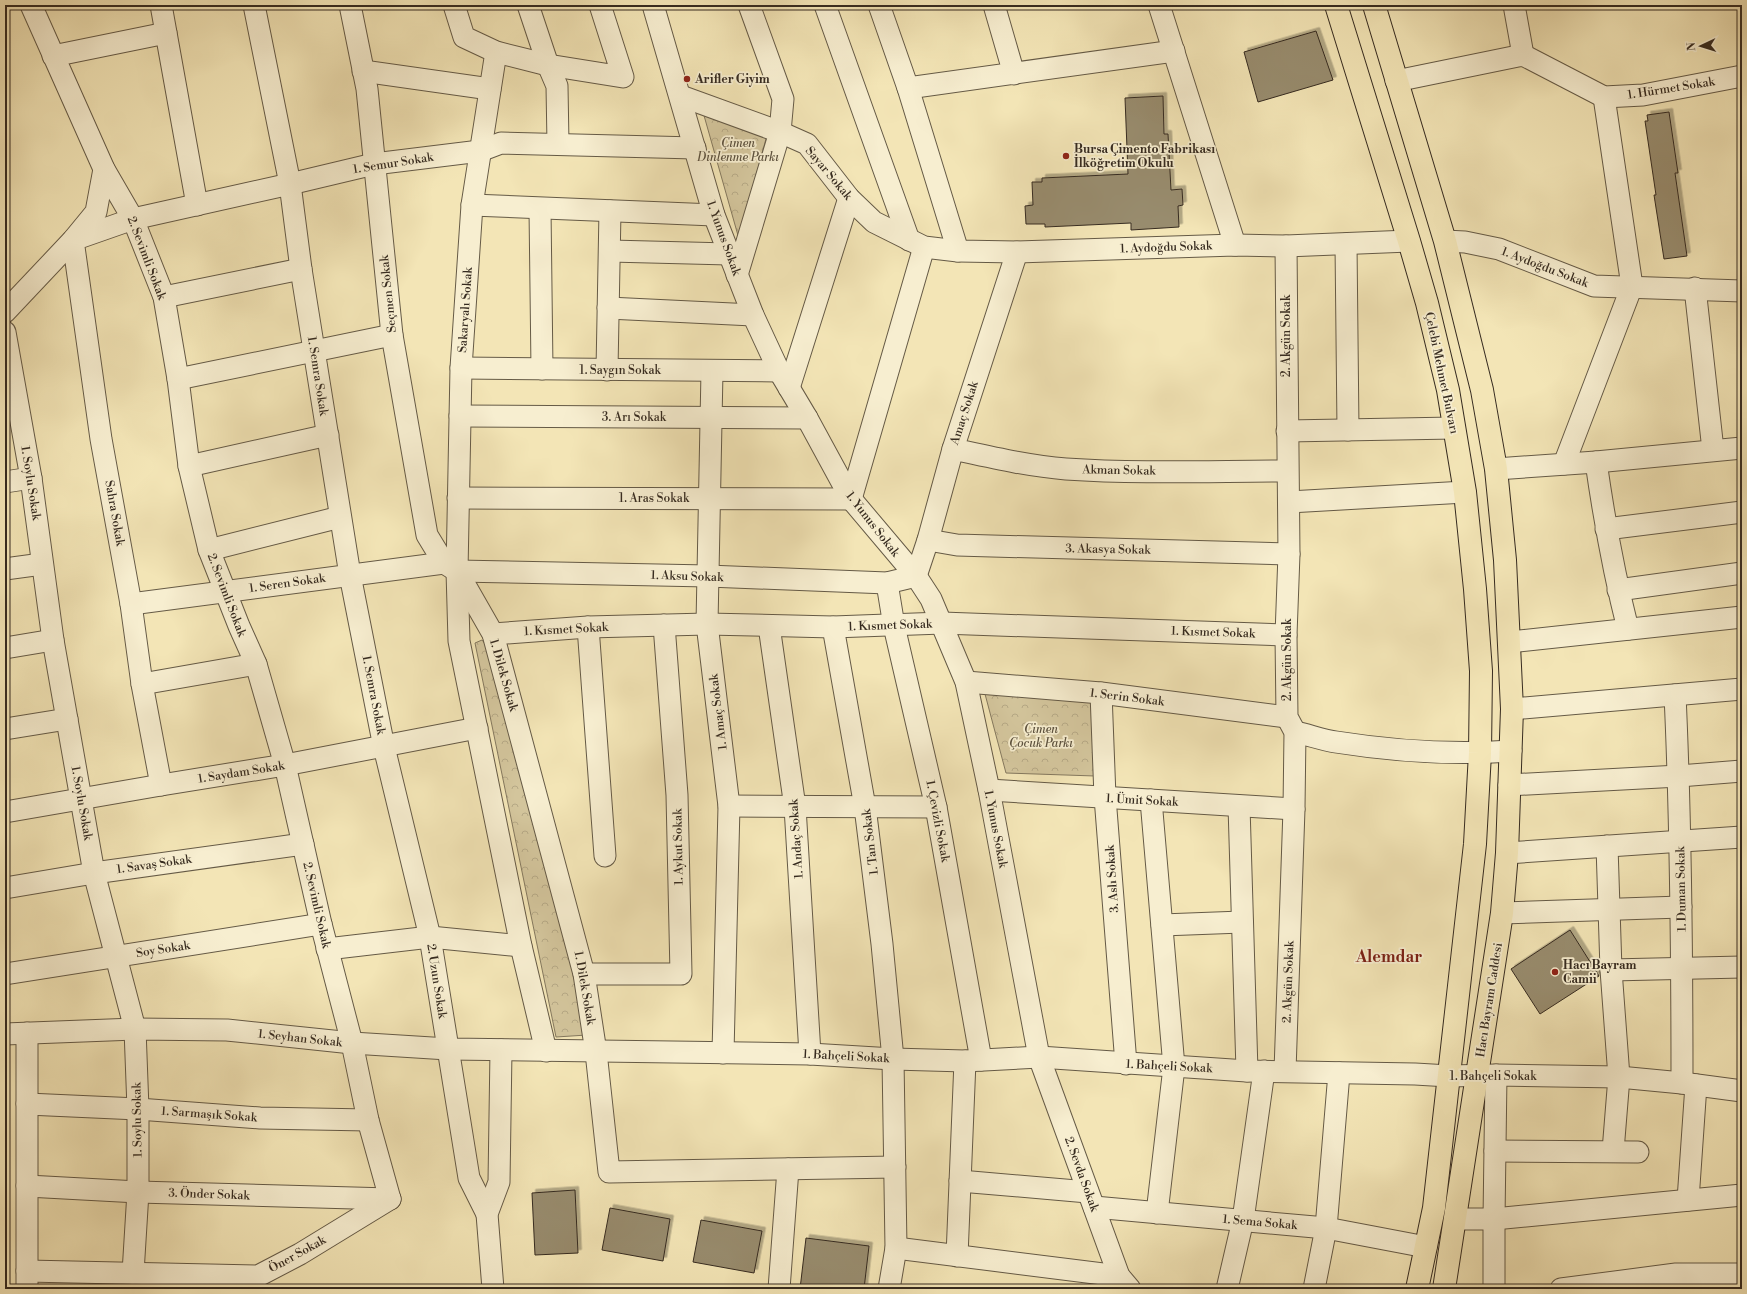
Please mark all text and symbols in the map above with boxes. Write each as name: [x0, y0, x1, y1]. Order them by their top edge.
north arrow: [1681, 26, 1721, 66]
text: N: [1685, 42, 1699, 51]
place label: Arifler Giyim: [694, 72, 770, 87]
marker: Arifler Giyim: [682, 74, 692, 84]
street label: 1. Hürmet Sokak: [1626, 74, 1717, 103]
park label: Çimen Dinlenme Parkı: [696, 136, 779, 165]
place label: Bursa Çimento Fabrikası İlköğretim Okulu: [1074, 142, 1215, 171]
street label: Sayar Sokak: [802, 144, 856, 204]
street label: 1. Semur Sokak: [352, 150, 435, 177]
marker: Bursa Çimento Fabrikası İlköğretim Okulu: [1061, 151, 1071, 161]
street label: 1. Yunus Sokak: [703, 199, 744, 278]
street label: 2. Sevimli Sokak: [124, 214, 170, 303]
street label: 1. Aydoğdu Sokak: [1120, 238, 1213, 257]
street label: 1. Aydoğdu Sokak: [1499, 244, 1591, 291]
street label: Seçmen Sokak: [377, 254, 400, 333]
street label: Sakaryalı Sokak: [455, 266, 476, 353]
street label: 2. Akgün Sokak: [1279, 294, 1294, 377]
street label: Çelebi Mehmet Bulvarı: [1421, 311, 1462, 436]
street label: 1. Semra Sokak: [304, 335, 331, 418]
street label: 1. Saygın Sokak: [579, 363, 661, 378]
street label: Amaç Sokak: [947, 379, 982, 448]
street label: 3. Arı Sokak: [602, 410, 667, 425]
street label: 1. Soylu Sokak: [17, 445, 44, 522]
street label: Akman Sokak: [1081, 462, 1157, 479]
street label: Sahra Sokak: [101, 479, 128, 548]
street label: 1. Yunus Sokak: [842, 489, 903, 561]
street label: 1. Aras Sokak: [619, 491, 690, 506]
street label: 3. Akasya Sokak: [1065, 541, 1151, 558]
street label: 2. Sevimli Sokak: [204, 551, 250, 640]
street label: 1. Aksu Sokak: [650, 568, 724, 585]
street label: 1. Seren Sokak: [248, 571, 327, 596]
street label: 1. Kısmet Sokak: [848, 617, 933, 634]
street label: 2. Akgün Sokak: [1280, 618, 1295, 701]
street label: 1. Kısmet Sokak: [523, 620, 609, 639]
street label: 1. Kısmet Sokak: [1171, 624, 1256, 641]
street label: 1. Dilek Sokak: [486, 637, 521, 714]
street label: 1. Semra Sokak: [358, 654, 389, 737]
street label: 1. Amaç Sokak: [706, 672, 731, 751]
street label: 1. Serin Sokak: [1089, 685, 1166, 710]
park label: Çimen Çocuk Parkı: [1009, 722, 1073, 751]
street label: 1. Saydam Sokak: [197, 758, 286, 787]
street label: 1. Soylu Sokak: [68, 765, 96, 842]
street label: 1. Çevizli Sokak: [922, 779, 953, 864]
street label: 1. Yunus Sokak: [981, 789, 1011, 870]
street label: 1. Ümit Sokak: [1105, 789, 1180, 810]
street label: 1. Andaç Sokak: [786, 798, 807, 879]
street label: 1. Tan Sokak: [859, 807, 882, 876]
street label: 1. Aykut Sokak: [670, 808, 687, 885]
street label: 3. Aslı Sokak: [1103, 844, 1122, 913]
street label: 1. Duman Sokak: [1673, 845, 1690, 932]
street label: 1. Savaş Sokak: [116, 852, 193, 877]
street label: 2. Sevimli Sokak: [299, 861, 334, 950]
street label: Soy Sokak: [135, 938, 192, 961]
street label: 2. Akgün Sokak: [1280, 940, 1297, 1023]
street label: Hacı Bayram Caddesi: [1473, 942, 1506, 1058]
street label: 2. Uzun Sokak: [423, 943, 450, 1020]
district label: Alemdar: [1355, 947, 1422, 967]
street label: 1. Dilek Sokak: [571, 950, 599, 1027]
place label: Hacı Bayram Camii: [1563, 958, 1636, 987]
marker: Hacı Bayram Camii: [1550, 967, 1560, 977]
street label: 1. Seyhan Sokak: [257, 1027, 344, 1050]
street label: 1. Bahçeli Sokak: [802, 1047, 891, 1066]
street label: 1. Bahçeli Sokak: [1125, 1057, 1214, 1076]
street label: 1. Bahçeli Sokak: [1450, 1069, 1537, 1084]
street label: 1. Soylu Sokak: [129, 1082, 146, 1158]
street label: 1. Sarmaşık Sokak: [161, 1104, 258, 1125]
street label: 2. Sevda Sokak: [1061, 1135, 1102, 1214]
street label: 3. Önder Sokak: [168, 1184, 251, 1203]
street label: 1. Sema Sokak: [1222, 1212, 1299, 1233]
street label: Öner Sokak: [265, 1231, 329, 1276]

